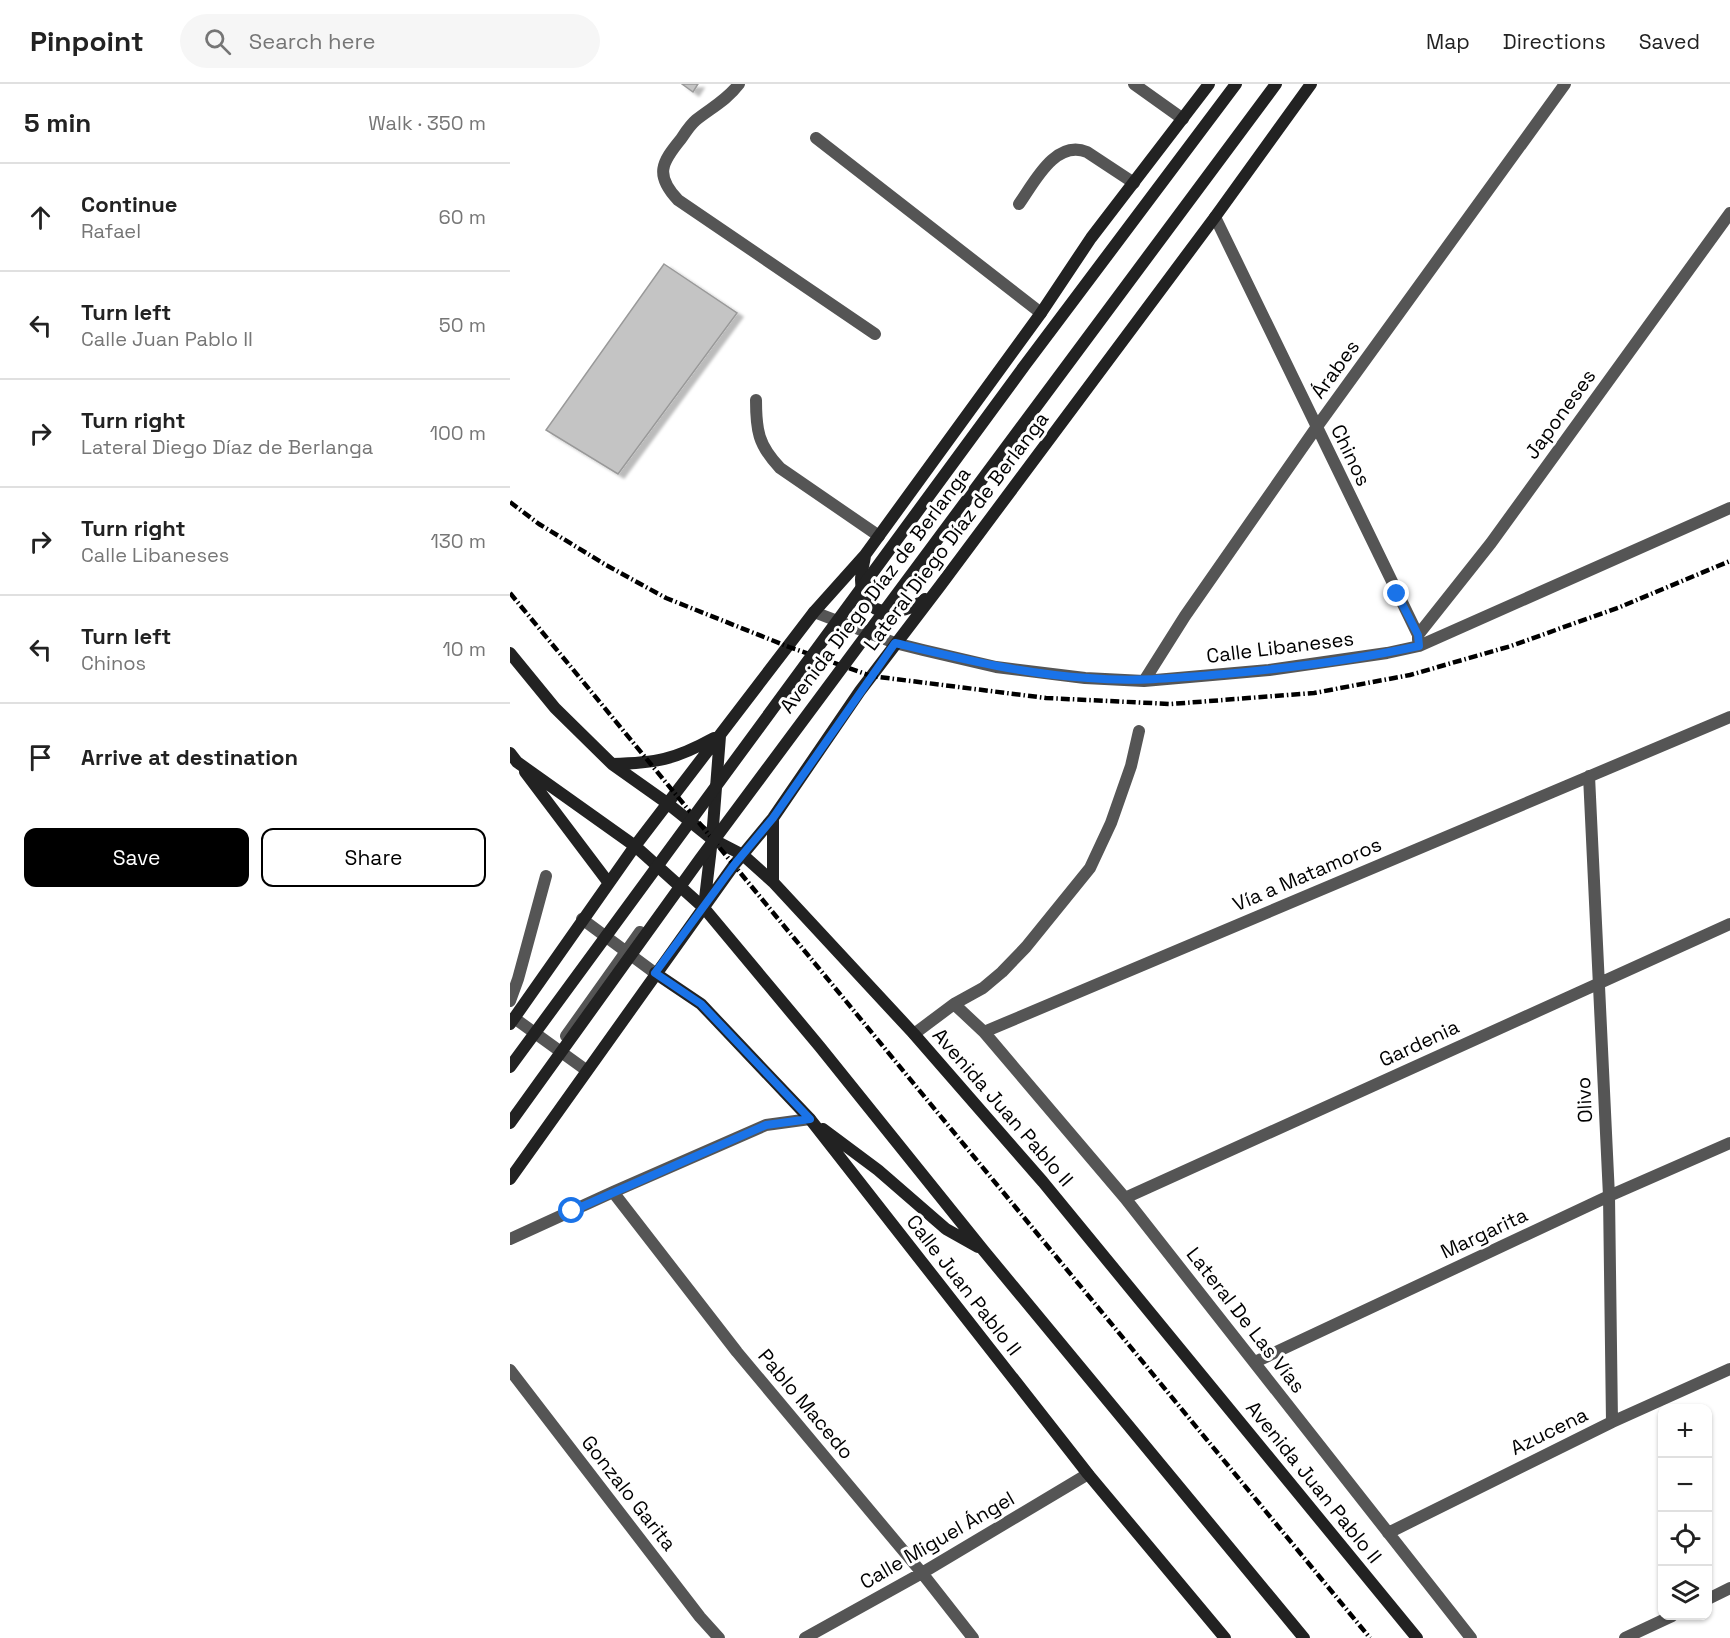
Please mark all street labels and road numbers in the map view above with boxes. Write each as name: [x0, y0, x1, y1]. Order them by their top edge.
street label: Árabes: [1305, 334, 1365, 404]
street label: Japoneses: [1519, 364, 1601, 464]
street label: Lateral Diego Díaz de Berlanga: [858, 406, 1054, 656]
street label: Chinos: [1325, 420, 1377, 490]
street label: Avenida Diego Díaz de Berlanga: [774, 462, 976, 718]
street label: Calle Libaneses: [1205, 625, 1355, 669]
street label: Vía a Matamoros: [1229, 831, 1385, 917]
street label: Gardenia: [1375, 1013, 1463, 1073]
street label: Avenida Juan Pablo II: [927, 1022, 1079, 1192]
street label: Olivo: [1570, 1076, 1598, 1124]
street label: Margarita: [1436, 1201, 1532, 1265]
street label: Calle Juan Pablo II: [901, 1209, 1027, 1361]
street label: Lateral De Las Vías: [1181, 1242, 1311, 1398]
street label: Pablo Macedo: [752, 1343, 860, 1465]
street label: Avenida Juan Pablo II: [1240, 1395, 1388, 1569]
street label: Azucena: [1506, 1401, 1592, 1461]
street label: Gonzalo Garita: [576, 1430, 682, 1556]
street label: Calle Miguel Ángel: [855, 1485, 1019, 1595]

